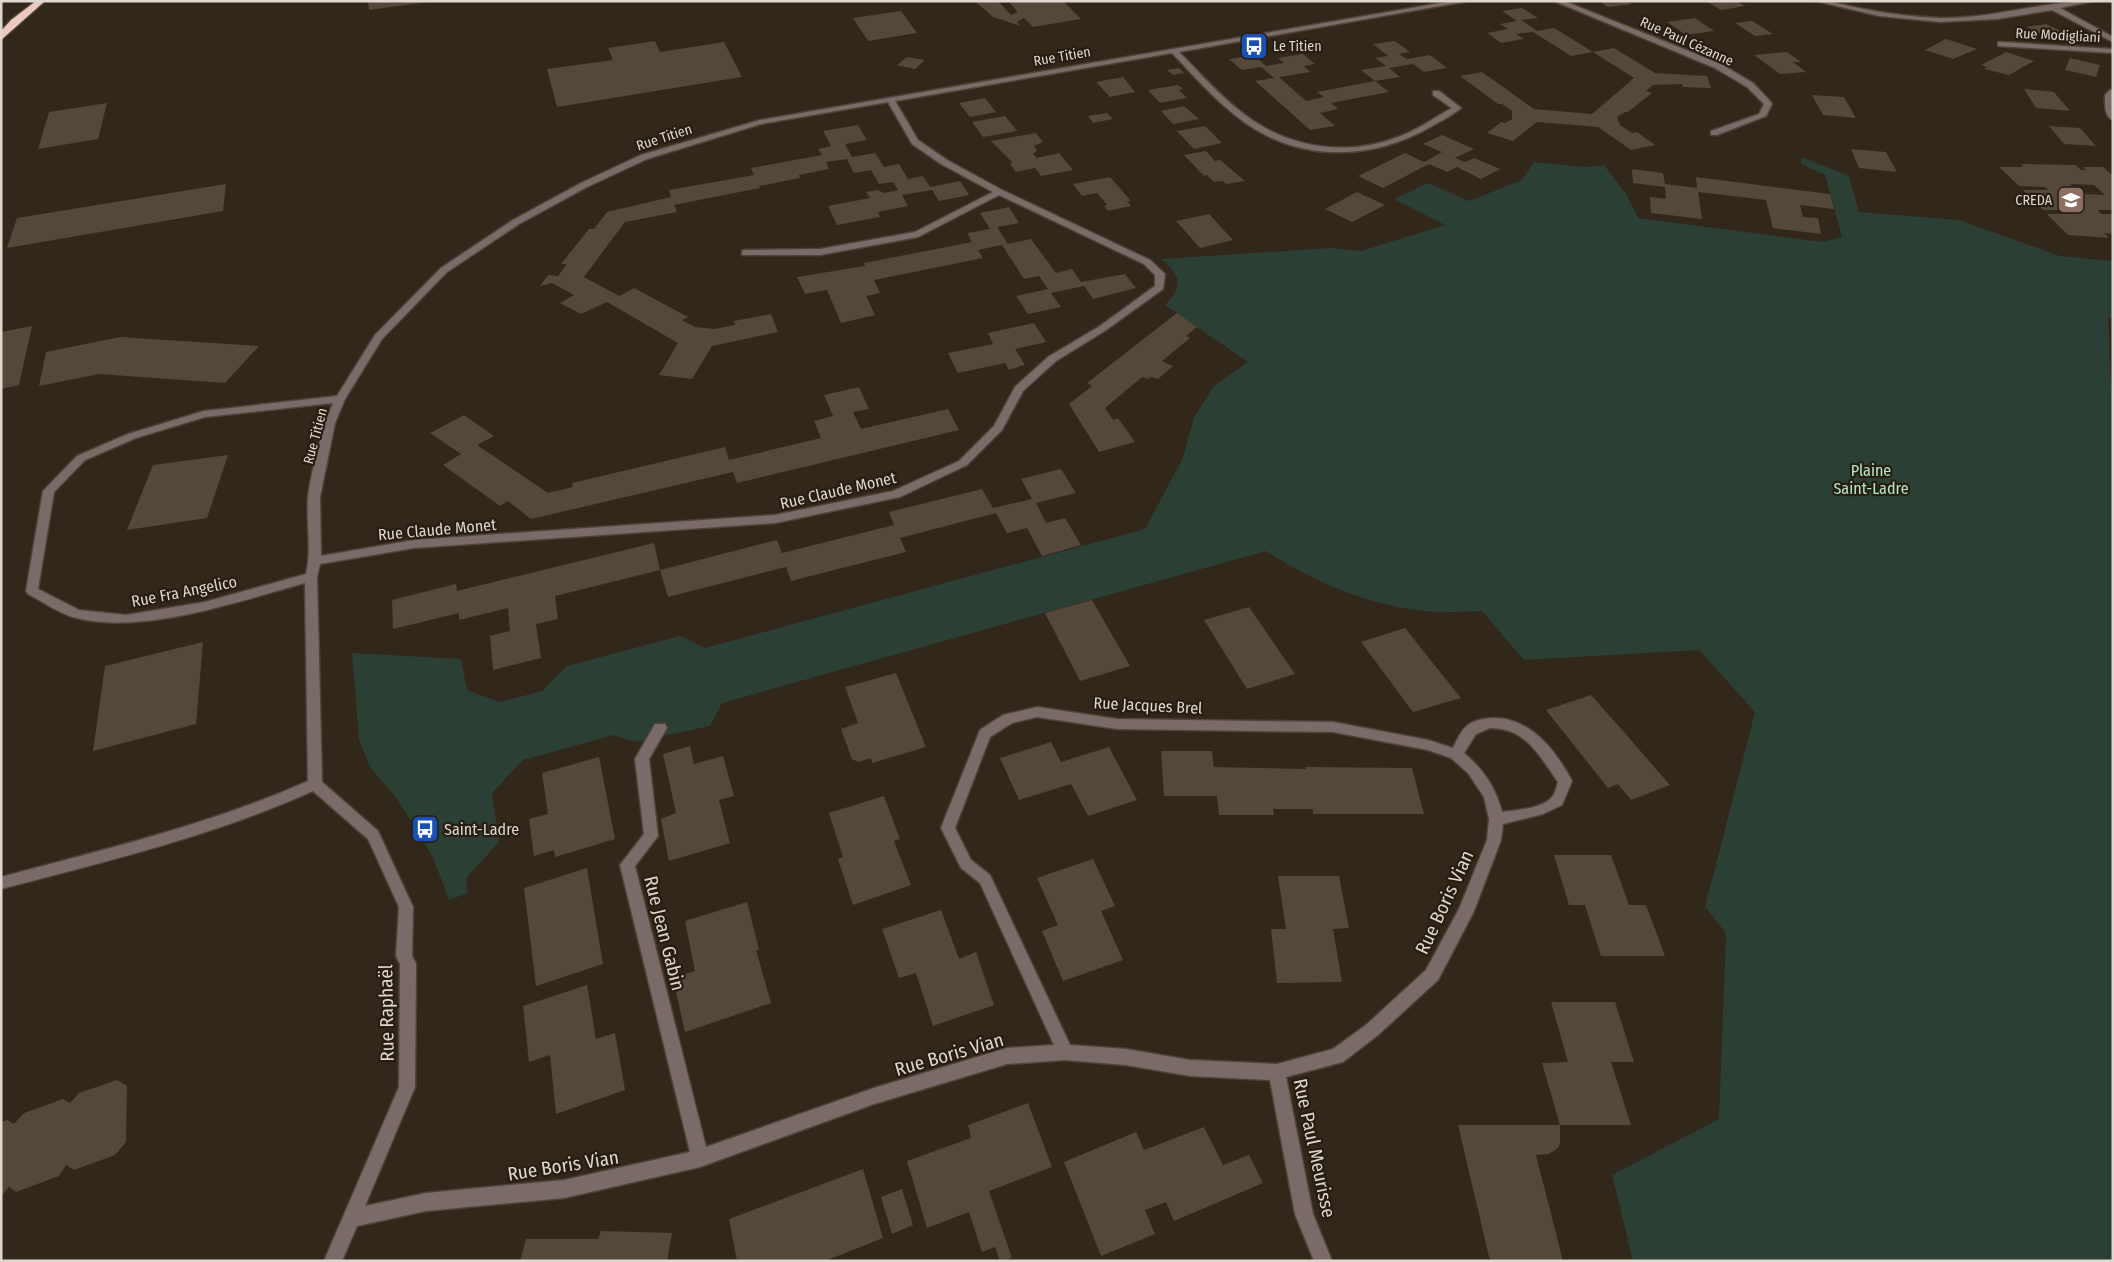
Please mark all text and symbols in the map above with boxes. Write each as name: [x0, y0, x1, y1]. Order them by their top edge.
street label: Rue Paul Cézanne: [1637, 13, 1736, 70]
street label: Rue Modigliani: [2015, 25, 2101, 46]
bus stop icon: Le Titien: [1239, 31, 1269, 61]
place label: Le Titien: [1273, 38, 1322, 55]
street label: Rue Titien: [1032, 43, 1092, 70]
street label: Rue Titien: [634, 120, 694, 154]
school or university icon: CREDA: [2056, 185, 2086, 215]
place label: CREDA: [2015, 192, 2053, 209]
street label: Rue Titien: [300, 406, 331, 466]
park label: Plaine Saint-Ladre: [1833, 461, 1909, 498]
street label: Rue Claude Monet: [778, 468, 899, 513]
street label: Rue Claude Monet: [377, 515, 498, 544]
street label: Rue Fra Angelico: [130, 572, 238, 611]
street label: Rue Jacques Brel: [1093, 693, 1203, 718]
bus stop icon: Saint-Ladre: [410, 814, 440, 844]
place label: Saint-Ladre: [444, 820, 519, 839]
street label: Rue Boris Vian: [1410, 846, 1479, 958]
street label: Rue Jean Gabin: [639, 873, 690, 993]
street label: Rue Raphaël: [374, 964, 399, 1062]
street label: Rue Boris Vian: [892, 1028, 1006, 1081]
street label: Rue Paul Meurisse: [1289, 1077, 1340, 1220]
street label: Rue Boris Vian: [506, 1145, 620, 1186]

